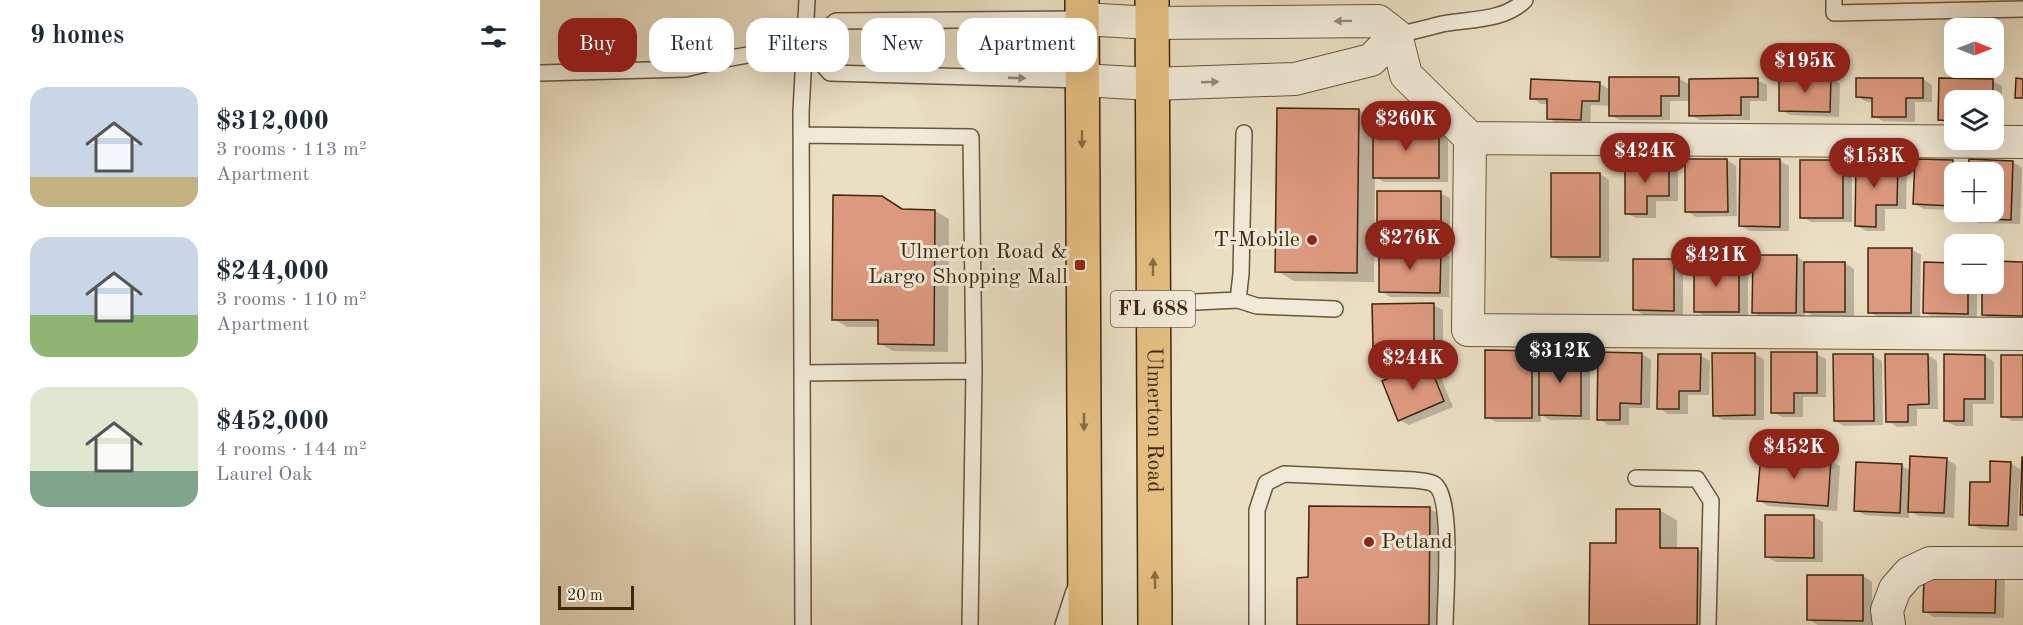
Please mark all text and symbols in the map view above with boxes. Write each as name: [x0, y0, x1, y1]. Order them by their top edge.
one-way arrow: [1333, 16, 1352, 26]
chip: Buy: [558, 18, 637, 72]
chip: Rent: [649, 18, 734, 72]
chip: Filters: [746, 18, 849, 72]
chip: New: [861, 18, 945, 72]
chip: Apartment: [957, 18, 1097, 72]
north arrow: [1944, 18, 2004, 78]
map controls: [1944, 18, 2004, 294]
icon: filters: [477, 20, 510, 53]
text: 9 homes: [30, 23, 124, 49]
pin: $195K: [1763, 43, 1847, 94]
text: $195K: [1774, 52, 1836, 72]
one-way arrow: [1007, 74, 1026, 83]
one-way arrow: [1200, 77, 1219, 86]
button: layers: [1944, 90, 2004, 150]
pin: $260K: [1364, 101, 1448, 152]
text: $312,000: [216, 109, 329, 135]
text: $260K: [1375, 110, 1437, 130]
icon: home: [78, 111, 150, 183]
one-way arrow: [1077, 129, 1087, 148]
pin: $424K: [1603, 133, 1687, 184]
pin: $153K: [1832, 138, 1916, 189]
text: 3 rooms · 113 m²: [216, 140, 366, 160]
text: $424K: [1614, 142, 1676, 162]
text: $153K: [1843, 147, 1905, 167]
button: +: [1944, 162, 2004, 222]
text: Apartment: [216, 165, 310, 185]
pin: $276K: [1368, 220, 1452, 271]
place label: T-Mobile: [1214, 229, 1300, 251]
text: $276K: [1379, 229, 1441, 249]
marker: T-Mobile: [1305, 233, 1319, 247]
button: −: [1944, 234, 2004, 294]
pin: $421K: [1674, 237, 1758, 288]
place label: Ulmerton Road & Largo Shopping Mall: [868, 241, 1068, 288]
text: $421K: [1685, 246, 1747, 266]
one-way arrow: [1148, 257, 1158, 276]
marker: Ulmerton Road & Largo Shopping Mall: [1073, 258, 1087, 272]
text: $244,000: [216, 259, 329, 285]
icon: home: [78, 261, 150, 333]
text: 3 rooms · 110 m²: [216, 290, 366, 310]
road number: FL 688: [1111, 291, 1195, 327]
text: Apartment: [216, 315, 310, 335]
pin: $312K: [1518, 333, 1602, 384]
pin: $244K: [1371, 340, 1455, 391]
text: $312K: [1529, 342, 1591, 362]
street label: Ulmerton Road: [1143, 347, 1165, 493]
text: $244K: [1382, 349, 1444, 369]
text: $452,000: [216, 409, 329, 435]
icon: home: [78, 411, 150, 483]
one-way arrow: [1079, 412, 1089, 431]
pin: $452K: [1752, 429, 1836, 480]
text: $452K: [1763, 438, 1825, 458]
text: 4 rooms · 144 m²: [216, 440, 366, 460]
text: Laurel Oak: [216, 465, 313, 485]
place label: Petland: [1381, 531, 1453, 553]
marker: Petland: [1362, 535, 1376, 549]
one-way arrow: [1150, 571, 1160, 590]
scale bar: [558, 583, 634, 610]
text: 20 m: [567, 588, 603, 604]

